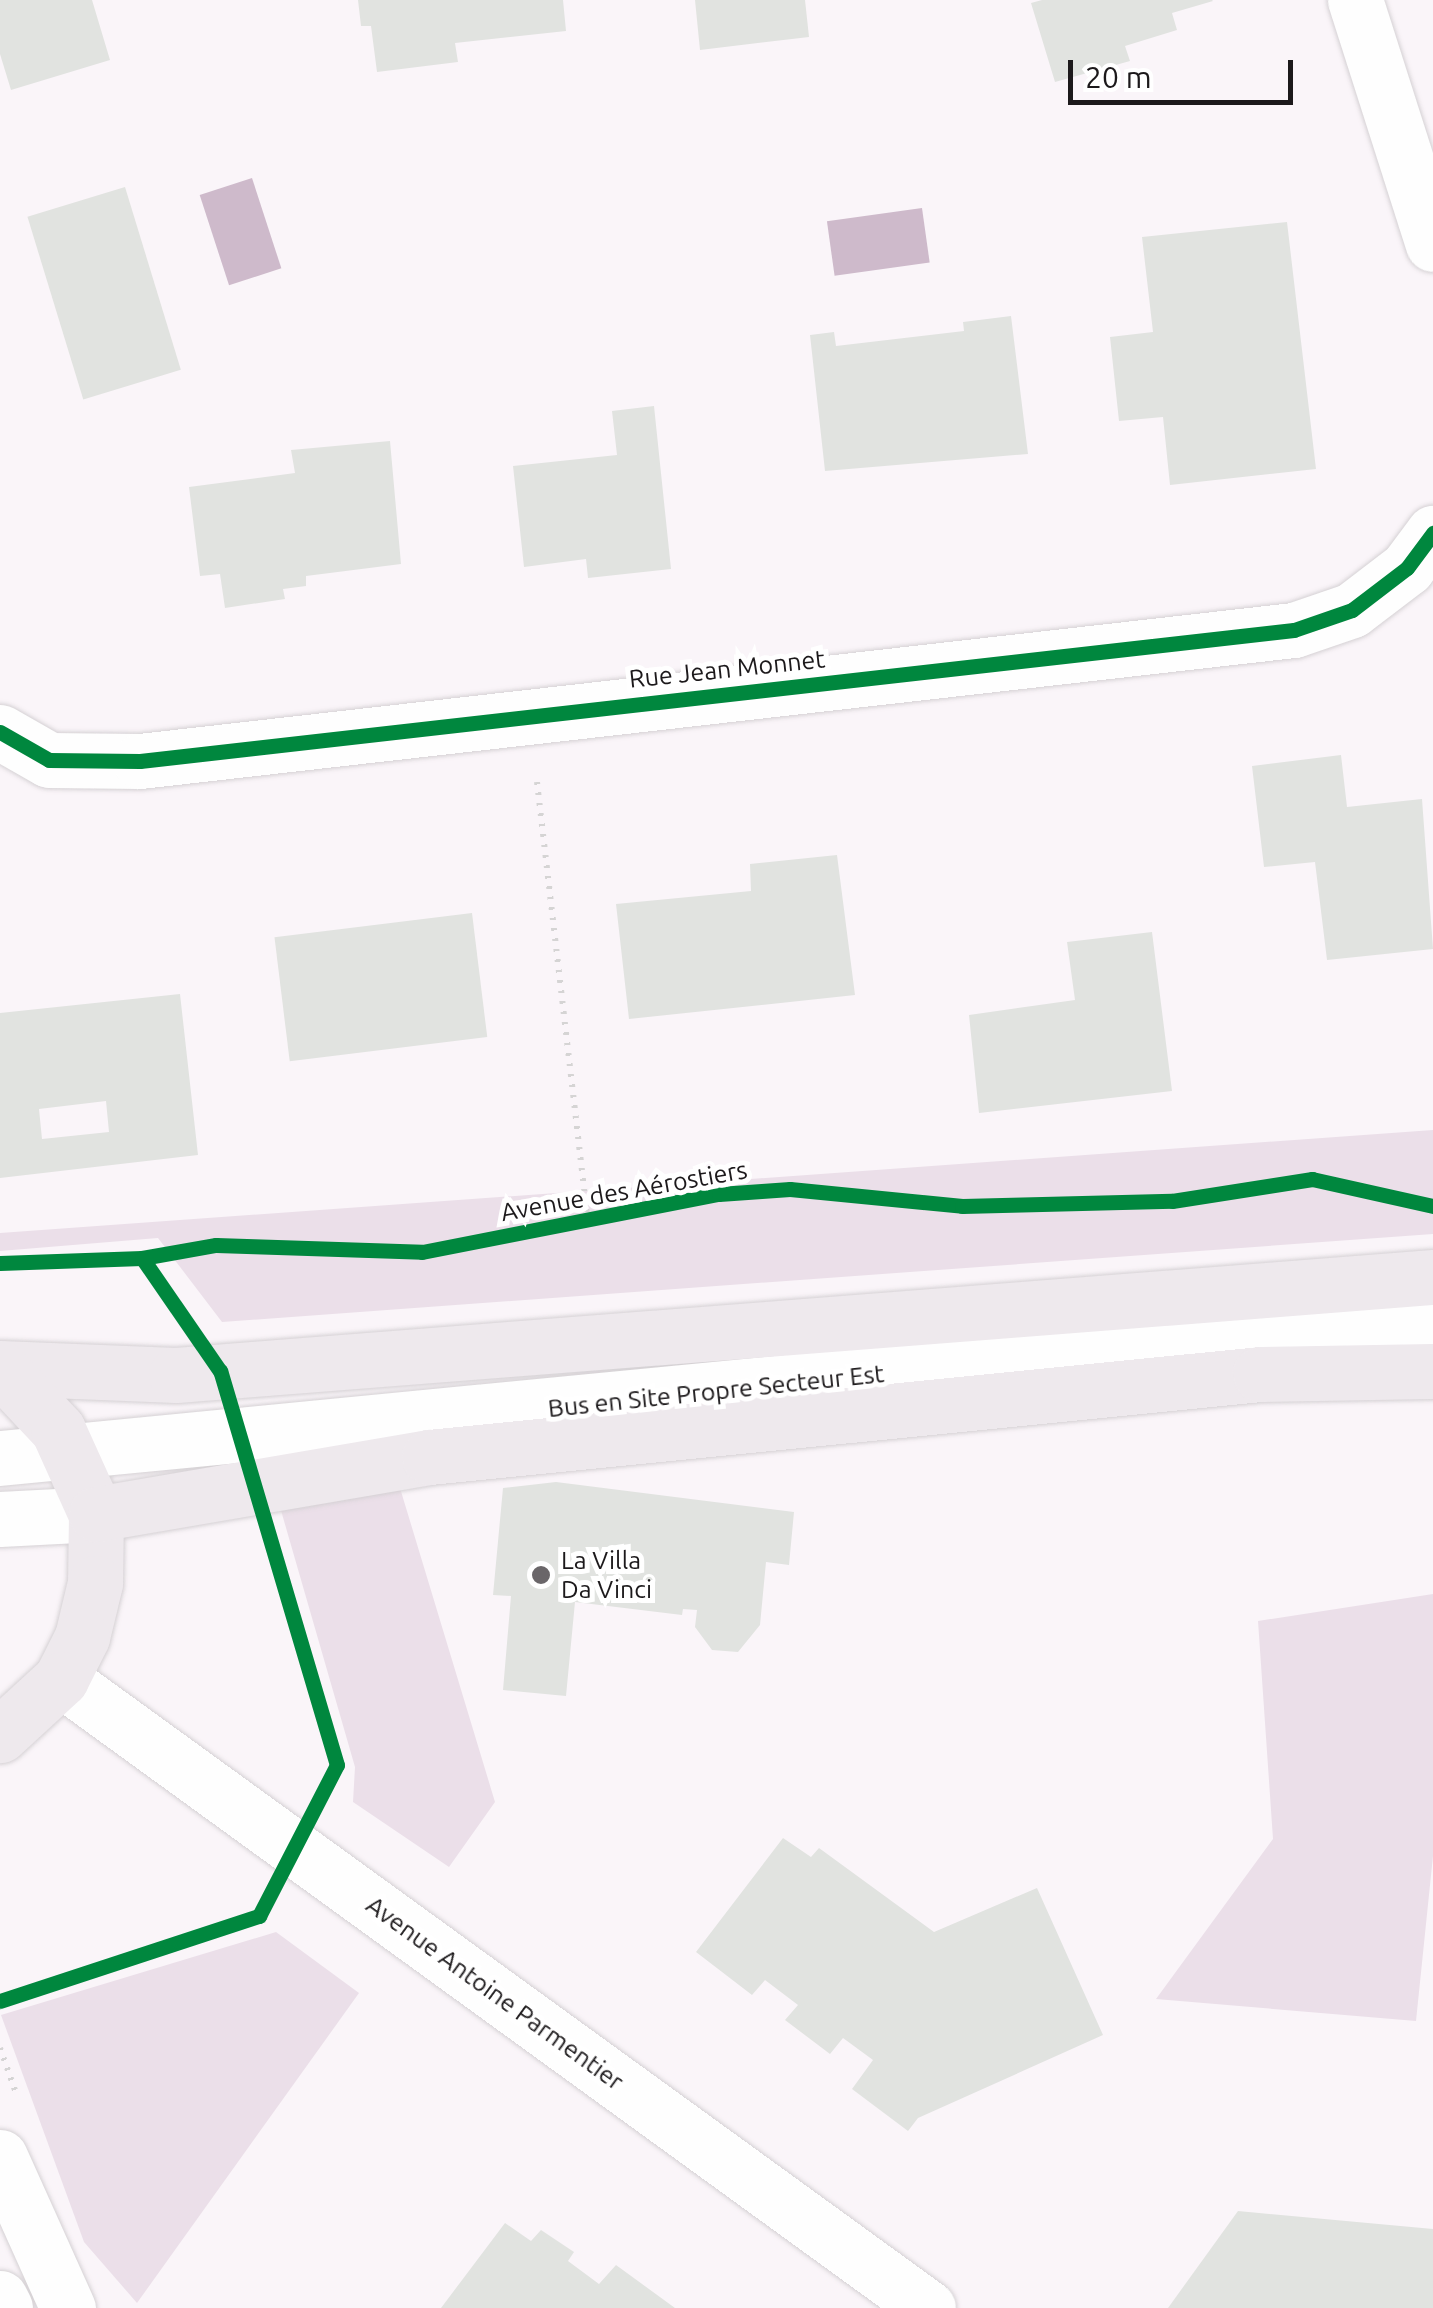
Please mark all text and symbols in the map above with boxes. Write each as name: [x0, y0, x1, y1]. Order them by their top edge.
scale bar: [1073, 40, 1298, 102]
text: 20 m: [1085, 60, 1152, 94]
street label: Rue Jean Monnet: [628, 644, 826, 694]
street label: Avenue des Aérostiers: [498, 1155, 750, 1227]
street label: Bus en Site Propre Secteur Est: [546, 1358, 886, 1424]
place label: La Villa Da Vinci: [561, 1546, 652, 1605]
marker: La Villa Da Vinci: [530, 1564, 552, 1586]
street label: Avenue Antoine Parmentier: [361, 1890, 629, 2096]

